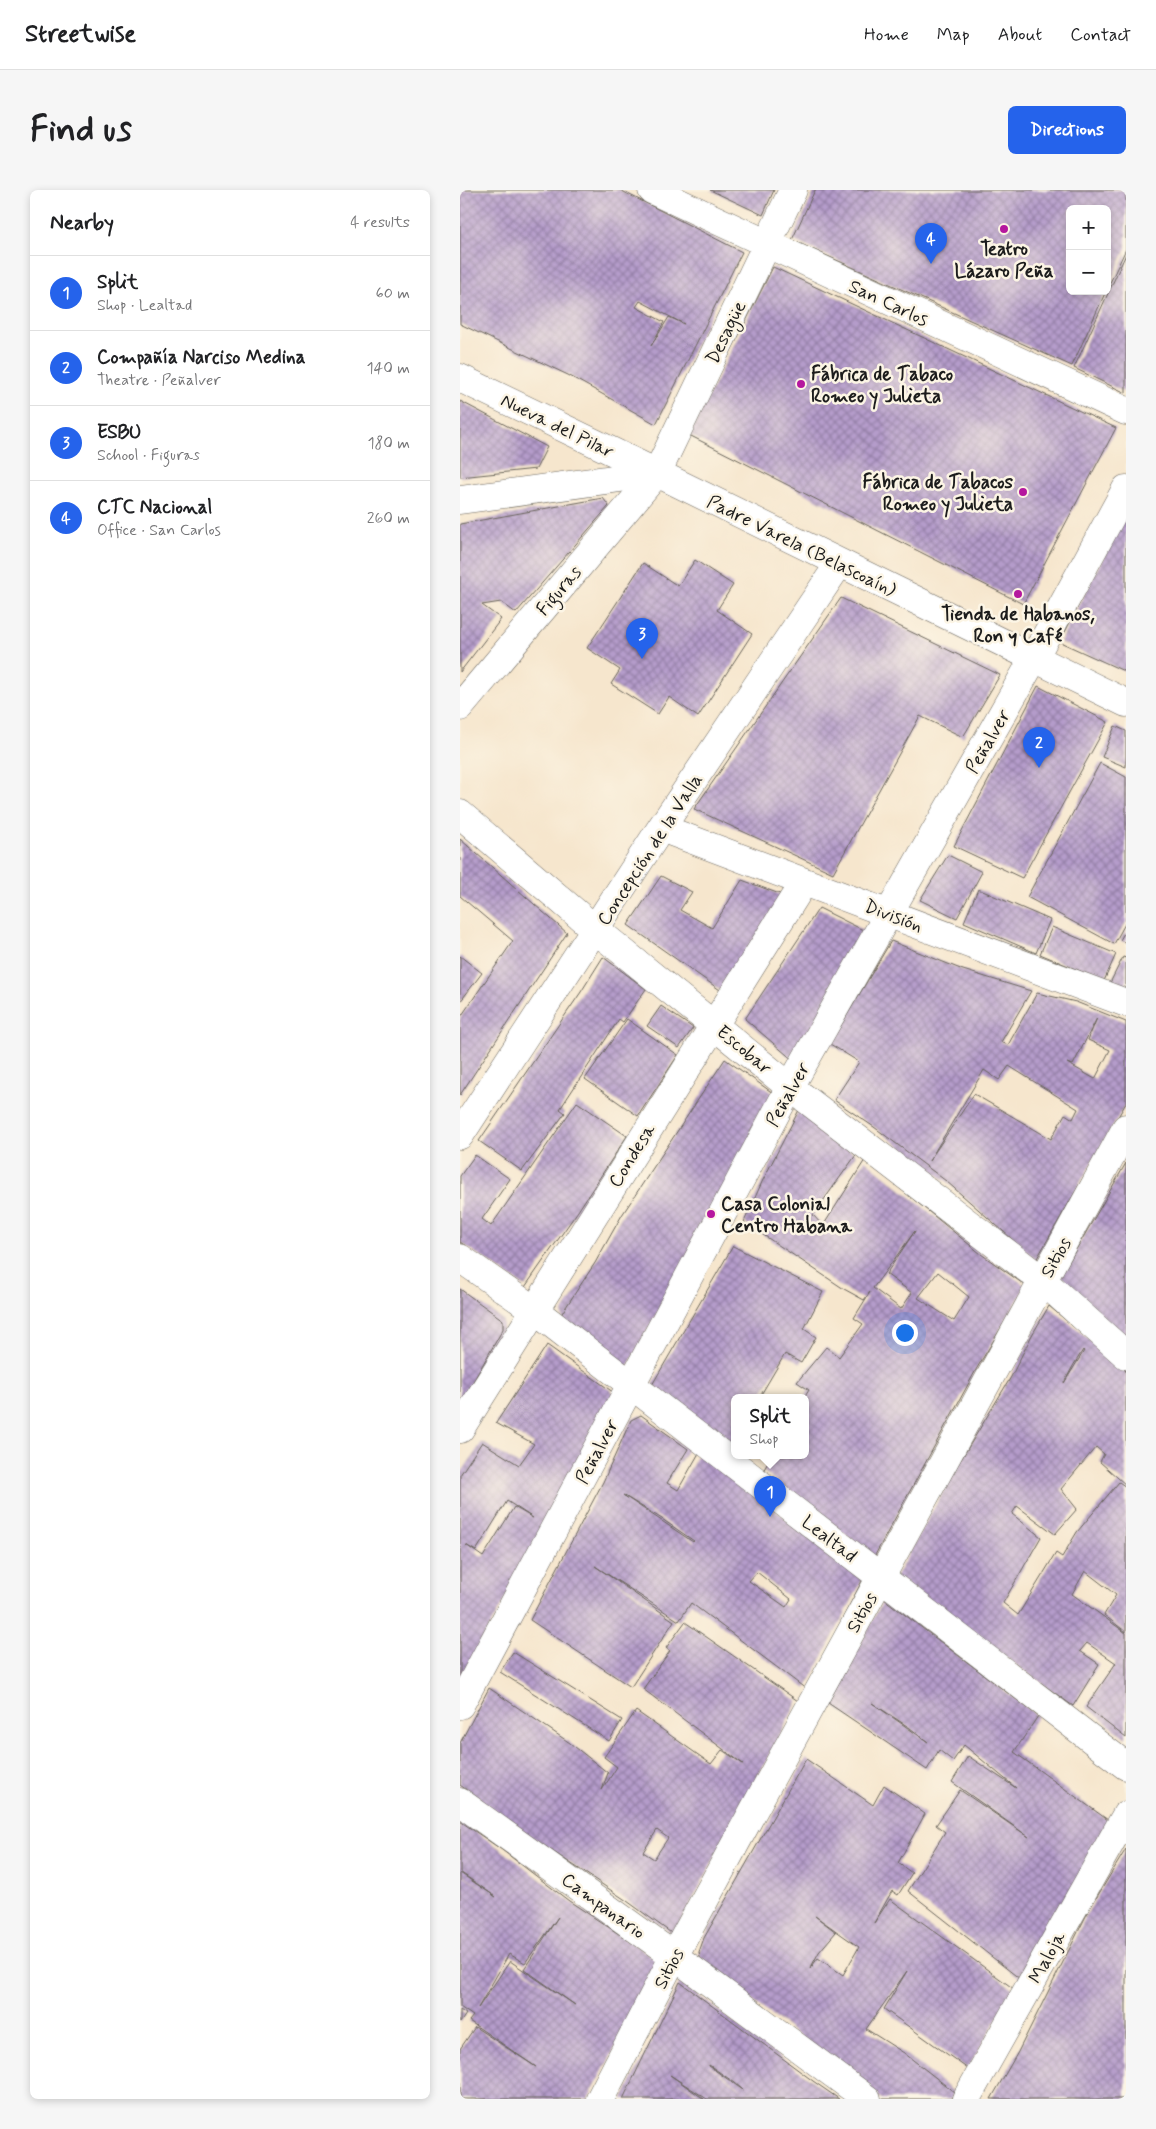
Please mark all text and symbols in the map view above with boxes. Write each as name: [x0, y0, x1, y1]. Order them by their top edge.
text: Streetwise: [25, 19, 136, 50]
text: Home: [864, 23, 909, 47]
text: Map: [937, 23, 970, 47]
text: About: [998, 23, 1042, 47]
text: Contact: [1070, 23, 1131, 47]
button: Directions: [1008, 106, 1126, 154]
text: Find us: [30, 107, 132, 153]
map controls: [1066, 205, 1111, 295]
button: +: [1066, 205, 1111, 250]
text: Nearby: [50, 209, 114, 237]
text: 4 results: [350, 212, 410, 233]
pin: 4: [915, 223, 947, 264]
marker: Teatro Lázaro Peña: [998, 223, 1010, 235]
place label: Teatro Lázaro Peña: [955, 237, 1054, 284]
button: −: [1066, 250, 1111, 295]
text: Split: [97, 270, 138, 295]
street label: San Carlos: [845, 274, 932, 333]
text: 1: [62, 283, 70, 304]
text: 60 m: [376, 283, 410, 304]
text: Shop · Lealtad: [97, 295, 192, 316]
street label: Desagüe: [700, 297, 754, 369]
text: Compañía Narciso Medina: [97, 345, 305, 370]
text: 2: [62, 358, 70, 379]
text: 140 m: [366, 358, 410, 379]
place label: Fábrica de Tabaco Romeo y Julieta: [811, 362, 953, 410]
text: Theatre · Peñalver: [97, 370, 221, 391]
marker: Fábrica de Tabaco Romeo y Julieta: [795, 378, 807, 390]
street label: Nueva del Pilar: [496, 388, 618, 465]
text: ESBU: [97, 420, 141, 445]
text: 3: [62, 433, 70, 454]
text: 180 m: [367, 433, 410, 454]
text: School · Figuras: [97, 445, 200, 466]
place label: Fábrica de Tabacos Romeo y Julieta: [862, 470, 1014, 518]
marker: Fábrica de Tabacos Romeo y Julieta: [1017, 486, 1029, 498]
street label: Padre Varela (Belascoaín): [703, 490, 900, 603]
text: CTC Nacional: [97, 495, 212, 520]
text: 4: [61, 508, 71, 529]
text: 260 m: [367, 508, 410, 529]
text: Office · San Carlos: [97, 520, 221, 541]
street label: Figuras: [531, 560, 590, 623]
marker: Tienda de Habanos, Ron y Café: [1012, 588, 1024, 600]
place label: Tienda de Habanos, Ron y Café: [941, 602, 1095, 649]
pin: 3: [626, 618, 658, 659]
street label: Peñalver: [960, 705, 1017, 778]
pin: 2: [1023, 727, 1055, 768]
street label: Concepción de la Valla: [592, 769, 709, 931]
street label: División: [861, 894, 926, 939]
street label: Escobar: [711, 1020, 777, 1081]
street label: Peñalver: [760, 1058, 816, 1131]
street label: Condesa: [603, 1119, 662, 1192]
place label: Casa Colonial Centro Habana: [721, 1192, 853, 1239]
marker: Casa Colonial Centro Habana: [705, 1208, 717, 1220]
street label: Sitios: [1035, 1232, 1078, 1282]
your location: [892, 1320, 918, 1346]
popup: [731, 1394, 809, 1459]
text: Split: [749, 1404, 791, 1429]
street label: Peñalver: [570, 1415, 625, 1489]
text: Shop: [749, 1429, 779, 1450]
pin: 1: [754, 1476, 786, 1517]
street label: Lealtad: [796, 1510, 862, 1569]
street label: Sitios: [841, 1587, 884, 1637]
street label: Campanario: [556, 1867, 650, 1945]
street label: Maloja: [1023, 1927, 1073, 1989]
street label: Sitios: [648, 1943, 691, 1993]

